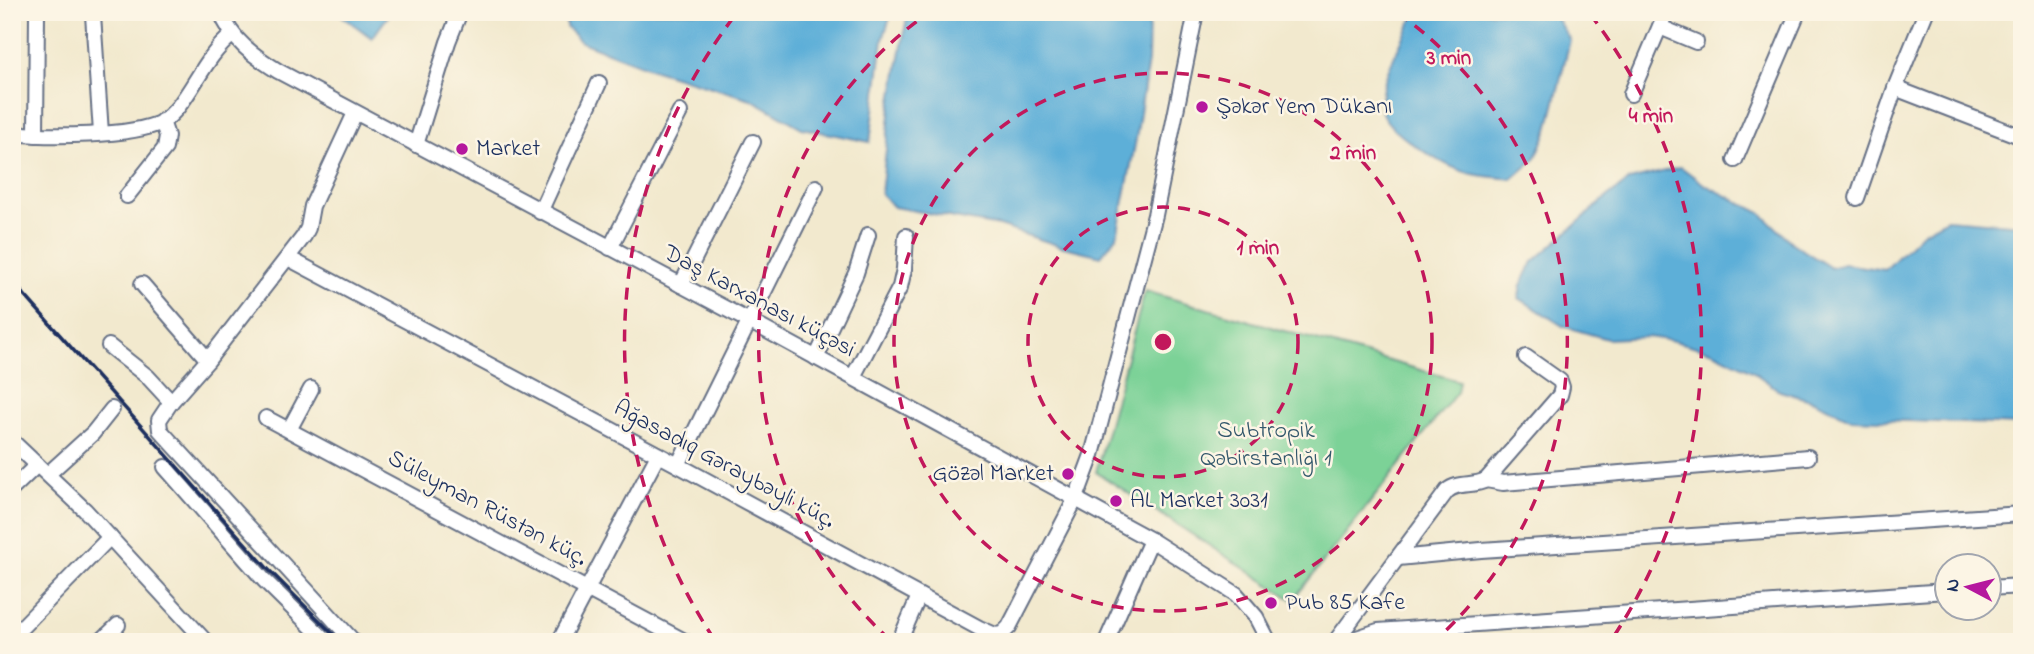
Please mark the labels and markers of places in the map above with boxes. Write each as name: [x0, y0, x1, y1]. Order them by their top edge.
place label: Şəkər Yem Dükanı: [1216, 90, 1392, 125]
marker: Şəkər Yem Dükanı: [1194, 99, 1210, 115]
place label: Market: [476, 132, 540, 167]
marker: Market: [454, 141, 470, 157]
centre of rings: [1151, 330, 1175, 354]
place label: Gözəl Market: [933, 457, 1054, 492]
marker: Gözəl Market: [1060, 466, 1076, 482]
place label: AL Market 3031: [1130, 484, 1268, 519]
marker: AL Market 3031: [1108, 493, 1124, 509]
place label: Pub 85 Kafe: [1285, 586, 1405, 621]
marker: Pub 85 Kafe: [1263, 595, 1279, 611]

